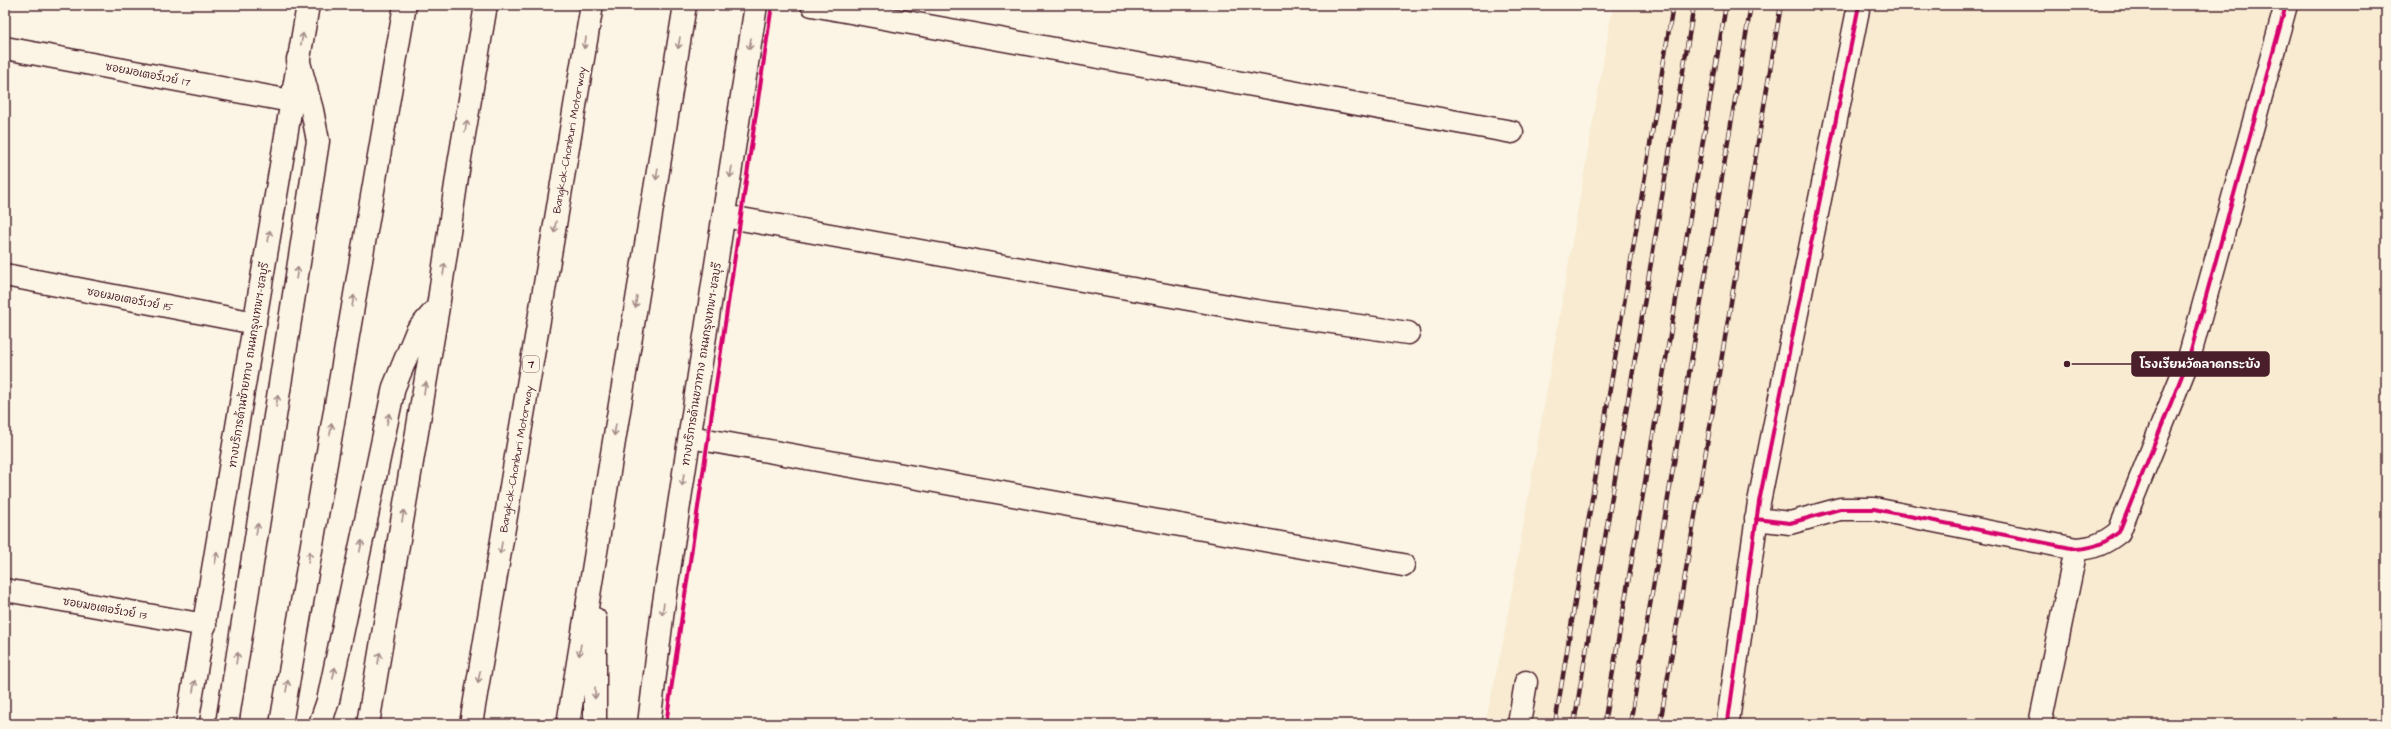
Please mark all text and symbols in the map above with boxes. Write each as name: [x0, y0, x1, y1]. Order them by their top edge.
one-way arrow: [298, 33, 306, 46]
one-way arrow: [581, 37, 589, 50]
one-way arrow: [675, 37, 683, 50]
one-way arrow: [746, 37, 754, 50]
street label: ซอยมอเตอร์เวย์ 17: [104, 58, 192, 90]
street label: Bangkok-Chonburi Motorway: [549, 65, 591, 215]
one-way arrow: [462, 120, 470, 133]
one-way arrow: [727, 165, 735, 178]
one-way arrow: [653, 167, 661, 180]
one-way arrow: [550, 220, 558, 233]
one-way arrow: [265, 230, 273, 243]
street label: ทางบริการด้านซ้ายทาง ถนนกรุงเทพฯ-ชลบุรี: [225, 261, 273, 469]
street label: ทางบริการด้านขวาทาง ถนนกรุงเทพฯ-ชลบุรี: [678, 261, 726, 467]
one-way arrow: [440, 263, 448, 276]
one-way arrow: [294, 266, 302, 279]
street label: ซอยมอเตอร์เวย์ 15: [86, 283, 175, 315]
one-way arrow: [349, 295, 357, 308]
one-way arrow: [632, 295, 640, 308]
callout: โรงเรียนวัดลาดกระบัง: [2132, 352, 2269, 376]
road number: 7: [523, 356, 539, 372]
text: โรงเรียนวัดลาดกระบัง: [2139, 356, 2260, 373]
one-way arrow: [421, 382, 429, 395]
street label: Bangkok-Chonburi Motorway: [496, 384, 538, 534]
one-way arrow: [273, 395, 281, 408]
one-way arrow: [384, 413, 392, 426]
one-way arrow: [327, 423, 335, 436]
one-way arrow: [610, 424, 618, 437]
one-way arrow: [679, 473, 687, 486]
one-way arrow: [399, 510, 407, 523]
one-way arrow: [253, 523, 261, 536]
one-way arrow: [357, 540, 365, 553]
one-way arrow: [496, 542, 504, 555]
one-way arrow: [212, 551, 220, 564]
one-way arrow: [305, 551, 313, 564]
street label: ซอยมอเตอร์เวย์ 13: [62, 593, 149, 623]
one-way arrow: [659, 602, 667, 615]
one-way arrow: [575, 643, 583, 656]
one-way arrow: [233, 652, 241, 665]
one-way arrow: [375, 652, 383, 665]
one-way arrow: [331, 667, 339, 680]
one-way arrow: [475, 670, 483, 683]
one-way arrow: [284, 679, 292, 692]
one-way arrow: [190, 680, 198, 693]
one-way arrow: [591, 686, 599, 699]

